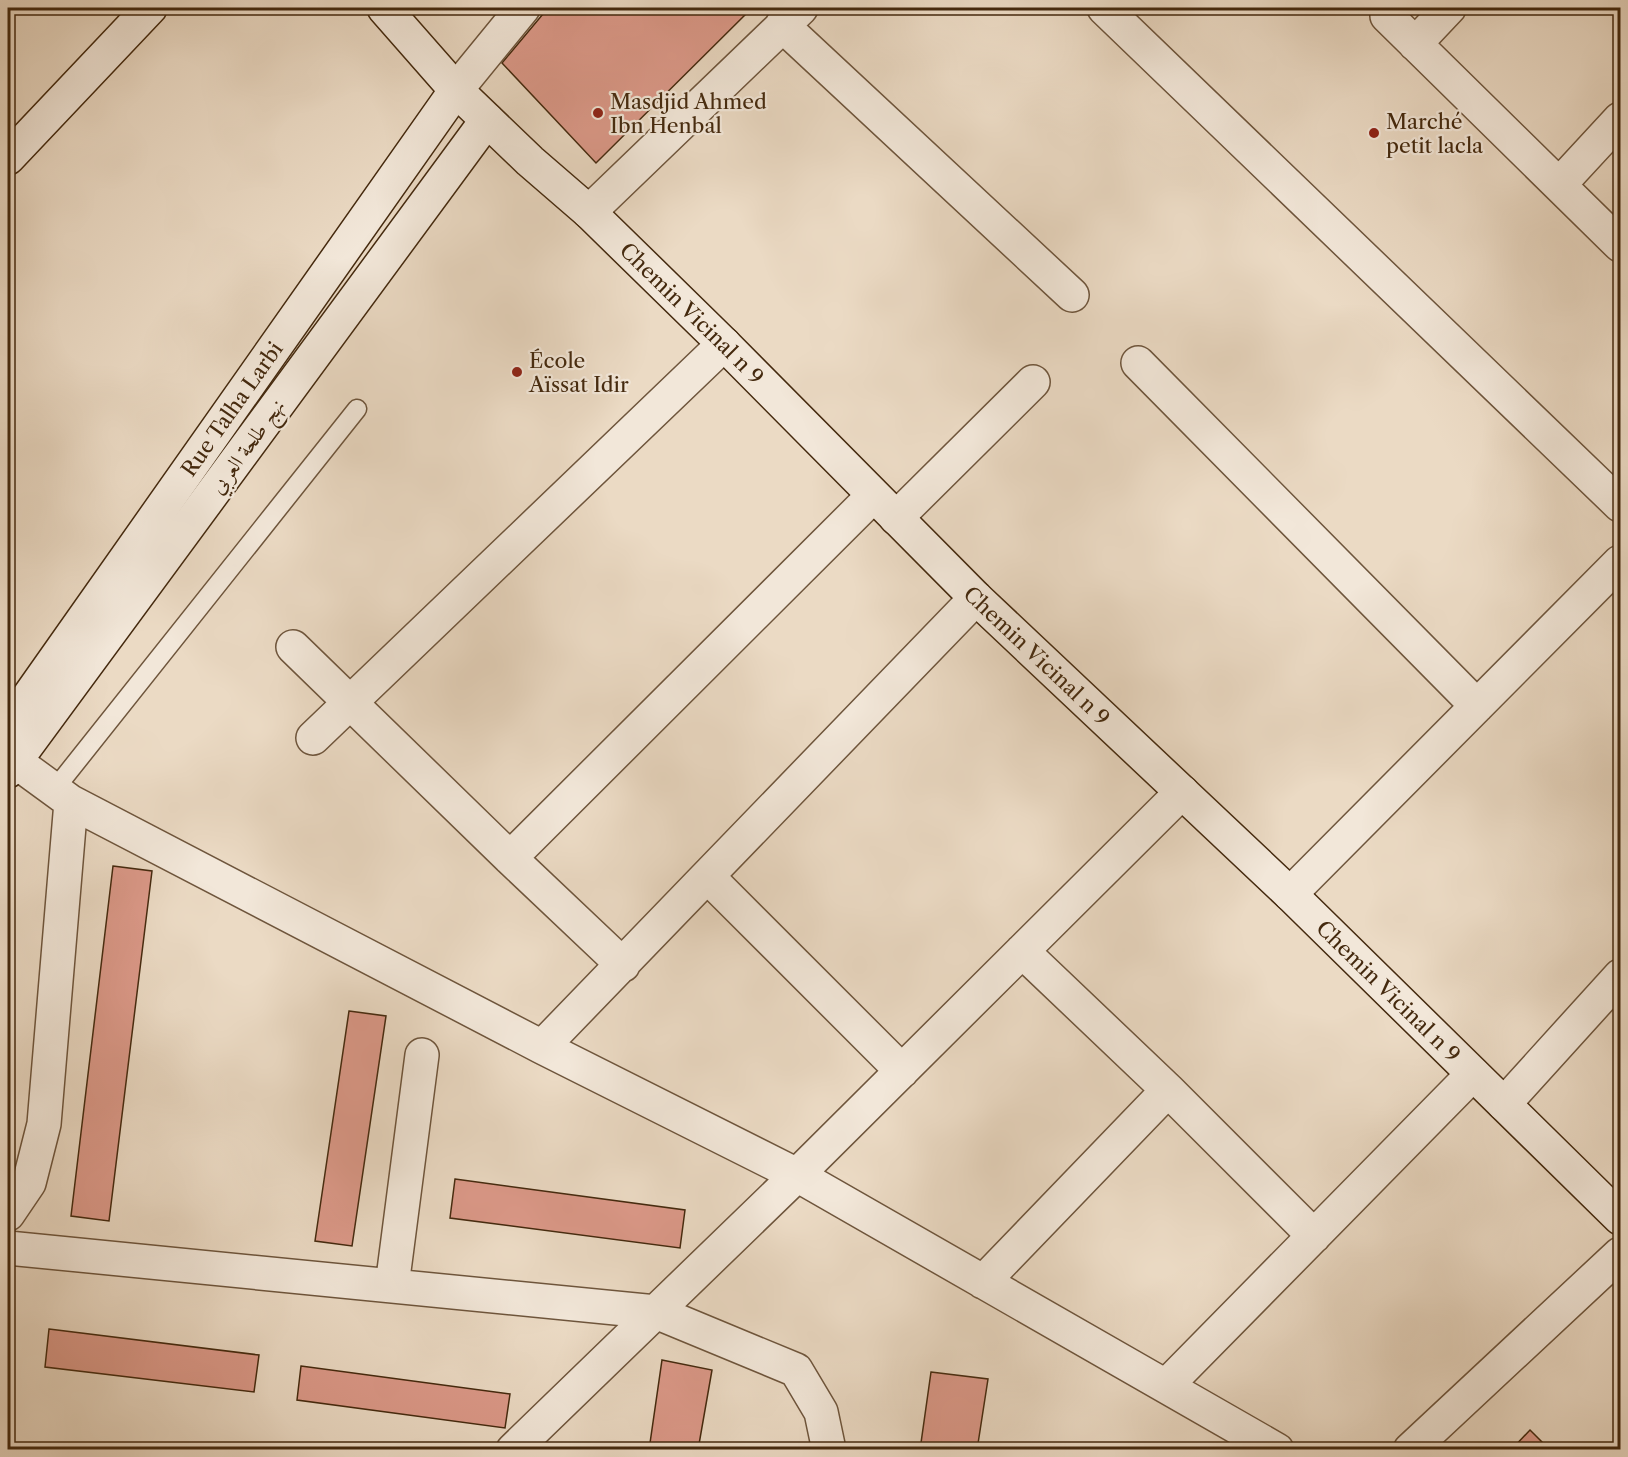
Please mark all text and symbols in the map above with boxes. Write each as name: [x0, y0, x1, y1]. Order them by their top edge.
place label: Masdjid Ahmed Ibn Henbal: [610, 89, 767, 138]
marker: Masdjid Ahmed Ibn Henbal: [591, 106, 605, 120]
place label: Marché petit lacla: [1386, 109, 1484, 158]
marker: Marché petit lacla: [1367, 126, 1381, 140]
street label: Chemin Vicinal n 9: [615, 237, 769, 389]
street label: Rue Talha Larbi: [176, 337, 287, 481]
place label: École Aïssat Idir: [528, 348, 629, 397]
marker: École Aïssat Idir: [510, 365, 524, 379]
street label: نهج طلحة العربي: [204, 394, 295, 502]
street label: Chemin Vicinal n 9: [959, 581, 1115, 730]
street label: Chemin Vicinal n 9: [1312, 915, 1466, 1067]

